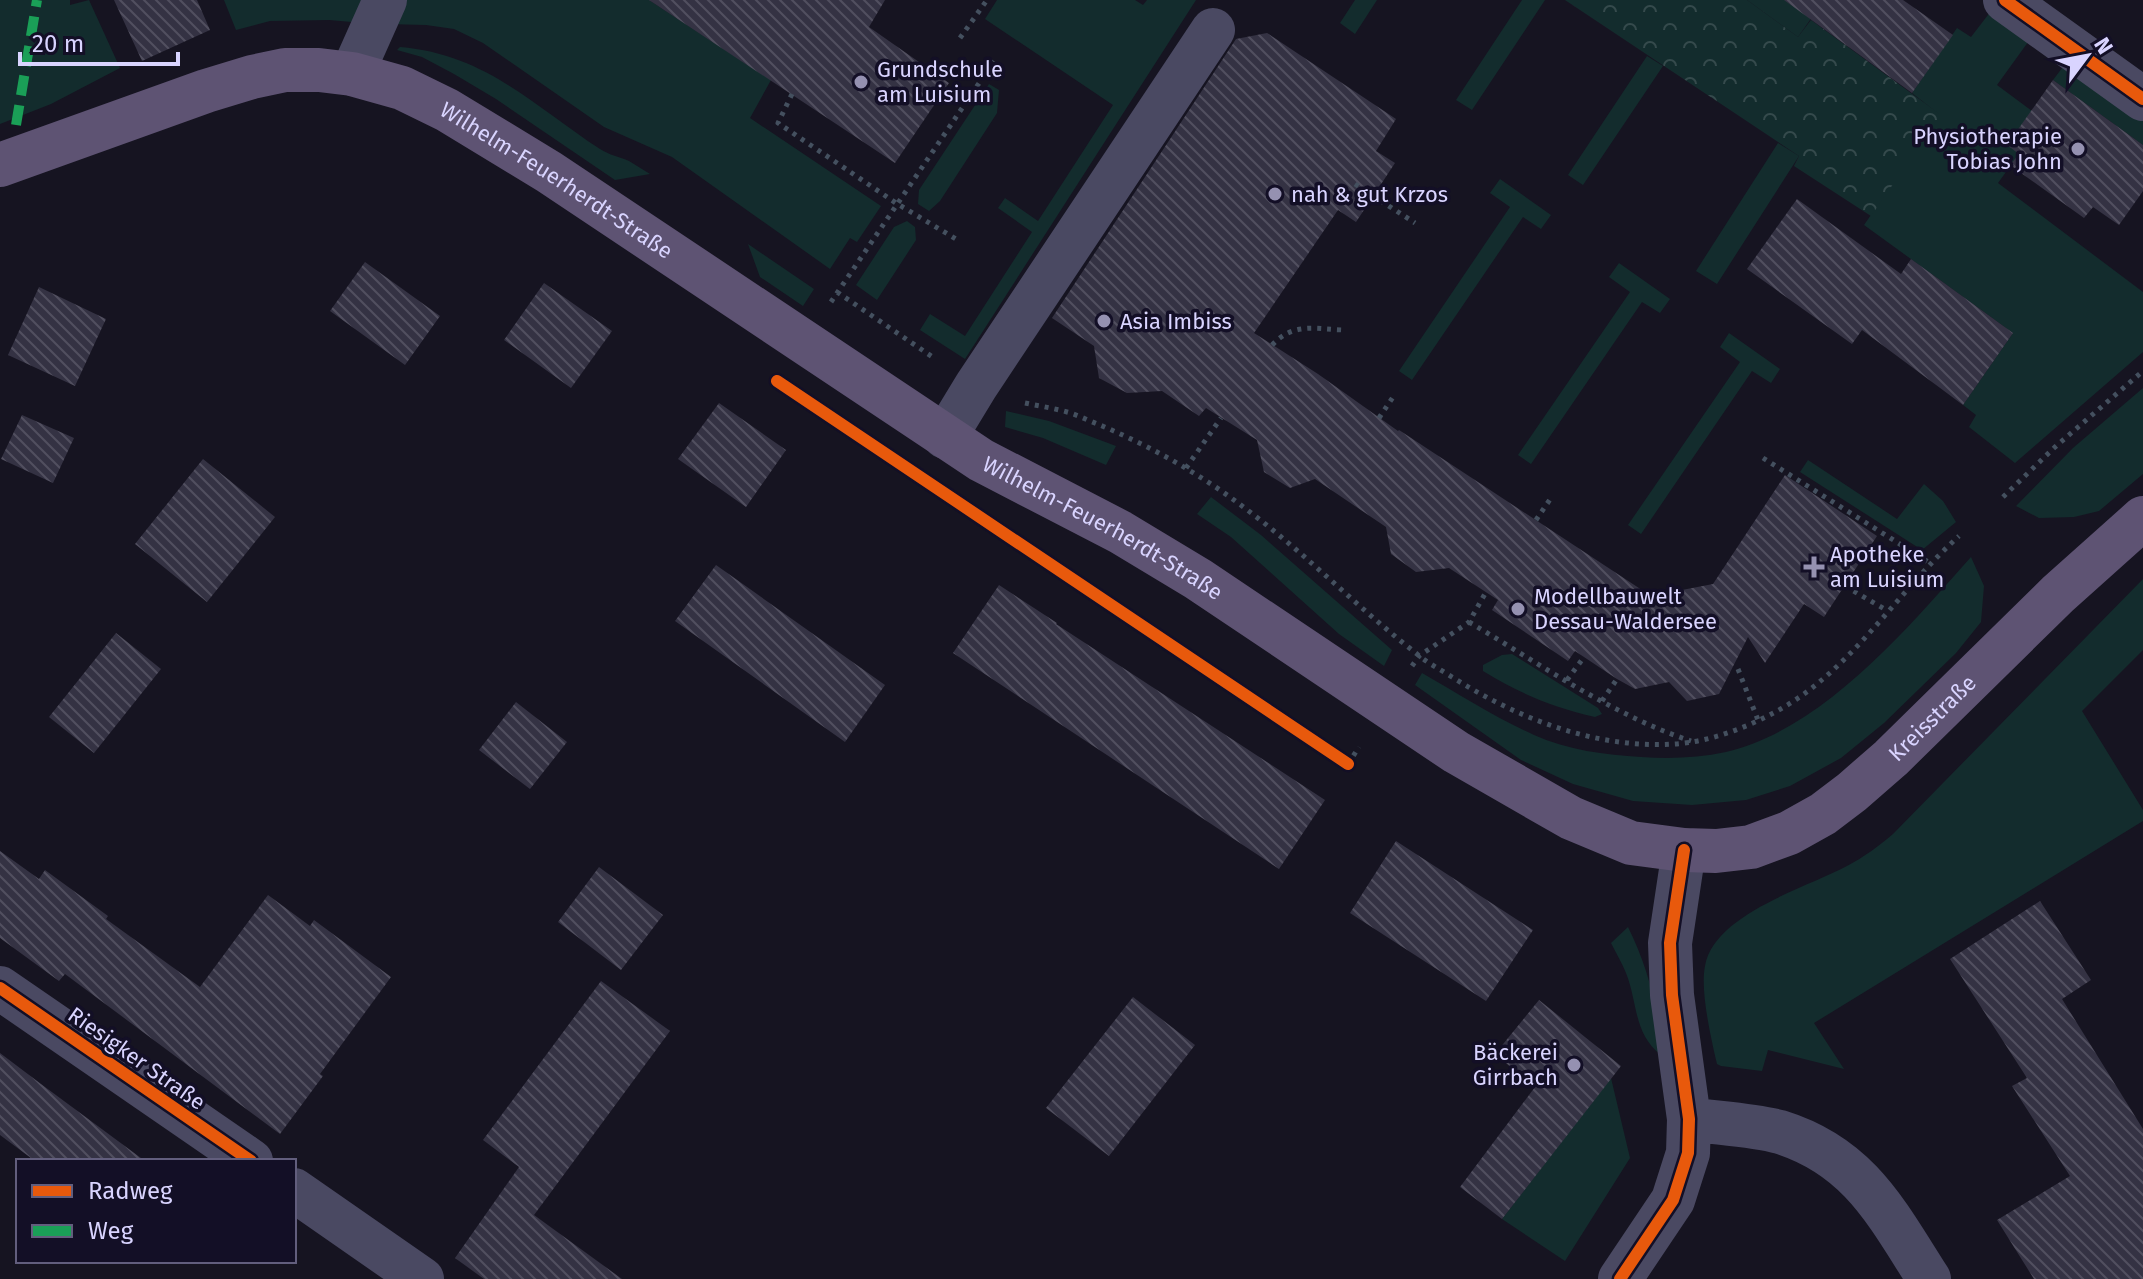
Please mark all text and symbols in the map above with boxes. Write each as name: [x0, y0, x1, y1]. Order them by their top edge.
scale bar: [20, 16, 178, 66]
north arrow: [2047, 16, 2127, 96]
text: 20 m: [32, 30, 84, 58]
text: N: [2088, 32, 2119, 59]
place label: Grundschule am Luisium: [877, 56, 1003, 108]
marker: Grundschule am Luisium: [852, 73, 870, 91]
street label: Wilhelm-Feuerherdt-Straße: [435, 96, 678, 265]
place label: Physiotherapie Tobias John: [1913, 123, 2062, 175]
marker: Physiotherapie Tobias John: [2069, 140, 2087, 158]
place label: nah & gut Krzos: [1291, 181, 1448, 208]
marker: nah & gut Krzos: [1266, 185, 1284, 203]
place label: Asia Imbiss: [1120, 308, 1232, 335]
marker: Asia Imbiss: [1095, 312, 1113, 330]
street label: Wilhelm-Feuerherdt-Straße: [978, 450, 1228, 606]
place label: Apotheke am Luisium: [1830, 541, 1944, 593]
marker: Apotheke am Luisium: [1805, 558, 1823, 576]
place label: Modellbauwelt Dessau-Waldersee: [1534, 583, 1717, 635]
marker: Modellbauwelt Dessau-Waldersee: [1509, 600, 1527, 618]
street label: Kreisstraße: [1883, 669, 1982, 767]
street label: Riesigker Straße: [63, 1001, 211, 1116]
place label: Bäckerei Girrbach: [1473, 1039, 1558, 1091]
marker: Bäckerei Girrbach: [1565, 1056, 1583, 1074]
legend: [16, 1159, 296, 1263]
text: Radweg: [88, 1177, 173, 1205]
text: Weg: [88, 1217, 134, 1245]

